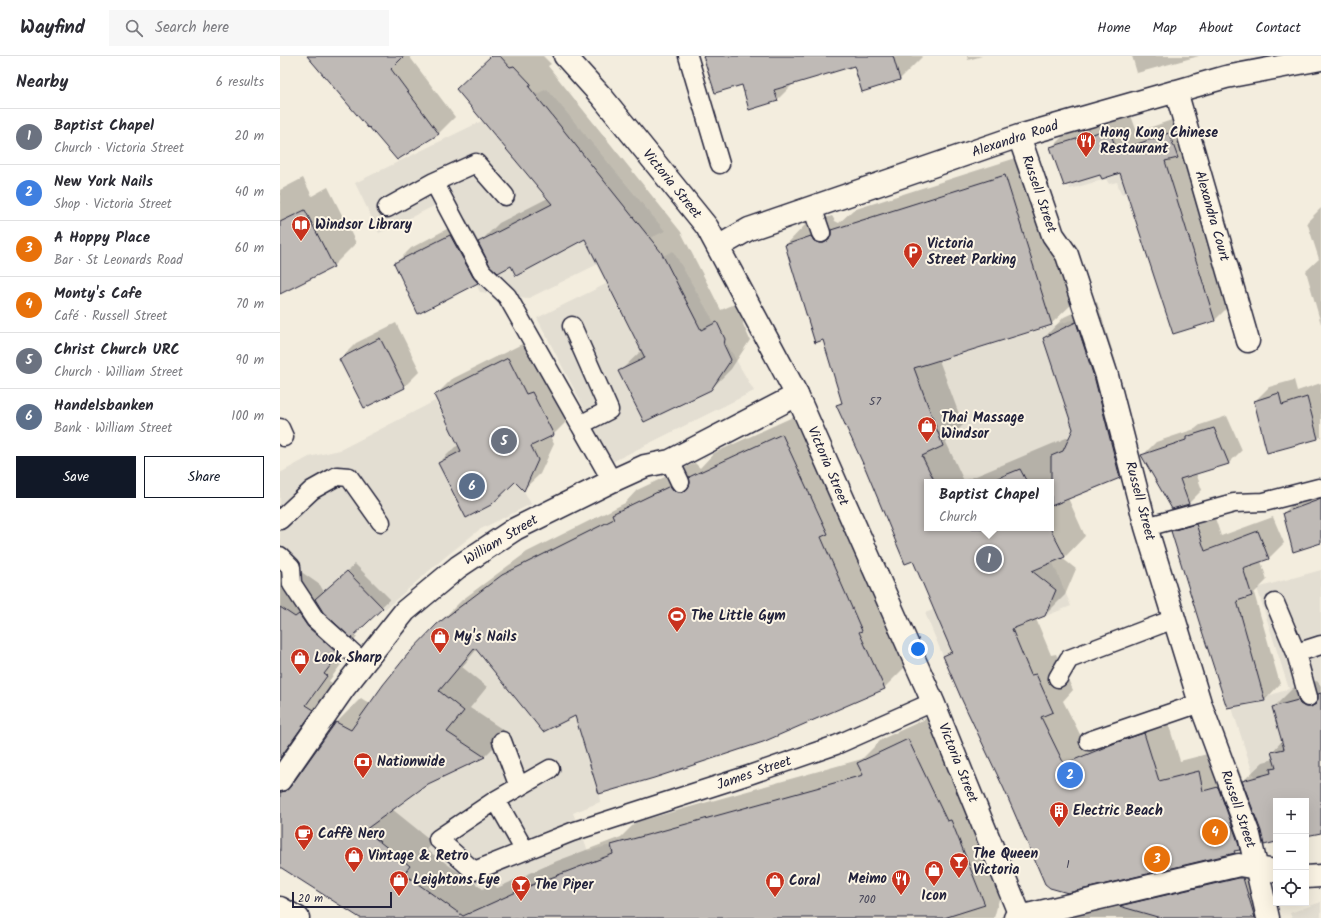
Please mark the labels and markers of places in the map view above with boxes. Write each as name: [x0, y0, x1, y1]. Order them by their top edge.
place label: Hong Kong Chinese Restaurant: [1100, 122, 1218, 160]
restaurant icon: Hong Kong Chinese Restaurant: [1075, 130, 1097, 158]
library icon: Windsor Library: [290, 214, 312, 242]
place label: Windsor Library: [315, 214, 413, 236]
place label: Victoria Street Parking: [927, 233, 1017, 271]
parking icon: Victoria Street Parking: [902, 241, 924, 269]
place label: Thai Massage Windsor: [941, 407, 1024, 445]
shop icon: Thai Massage Windsor: [916, 415, 938, 443]
pin: 5: [491, 426, 517, 456]
pin: 6: [459, 471, 485, 501]
pin: 1: [976, 544, 1002, 574]
sports icon: The Little Gym: [666, 605, 688, 633]
place label: The Little Gym: [691, 605, 786, 627]
shop icon: My's Nails: [429, 626, 451, 654]
place label: My's Nails: [454, 626, 517, 648]
shop icon: Look Sharp: [289, 647, 311, 675]
place label: Look Sharp: [314, 647, 383, 669]
bank icon: Nationwide: [352, 751, 374, 779]
place label: Nationwide: [377, 751, 445, 773]
pin: 2: [1057, 760, 1083, 790]
building icon: Electric Beach: [1048, 800, 1070, 828]
place label: Electric Beach: [1073, 800, 1163, 822]
pin: 4: [1202, 817, 1228, 847]
cafe icon: Caffè Nero: [293, 823, 315, 851]
place label: Caffè Nero: [318, 823, 385, 845]
place label: The Queen Victoria: [973, 843, 1038, 881]
pin: 3: [1144, 844, 1170, 874]
shop icon: Vintage & Retro: [343, 845, 365, 873]
place label: Vintage & Retro: [368, 845, 469, 867]
bar icon: The Queen Victoria: [948, 851, 970, 879]
shop icon: Icon: [923, 859, 945, 887]
place label: Meimo: [848, 868, 888, 890]
restaurant icon: Meimo: [890, 868, 912, 896]
shop icon: Leightons Eye: [388, 869, 410, 897]
place label: Leightons Eye: [413, 869, 500, 891]
shop icon: Coral: [764, 870, 786, 898]
place label: Coral: [789, 870, 820, 892]
bar icon: The Piper: [510, 874, 532, 902]
place label: The Piper: [535, 874, 594, 896]
place label: Icon: [921, 885, 947, 907]

